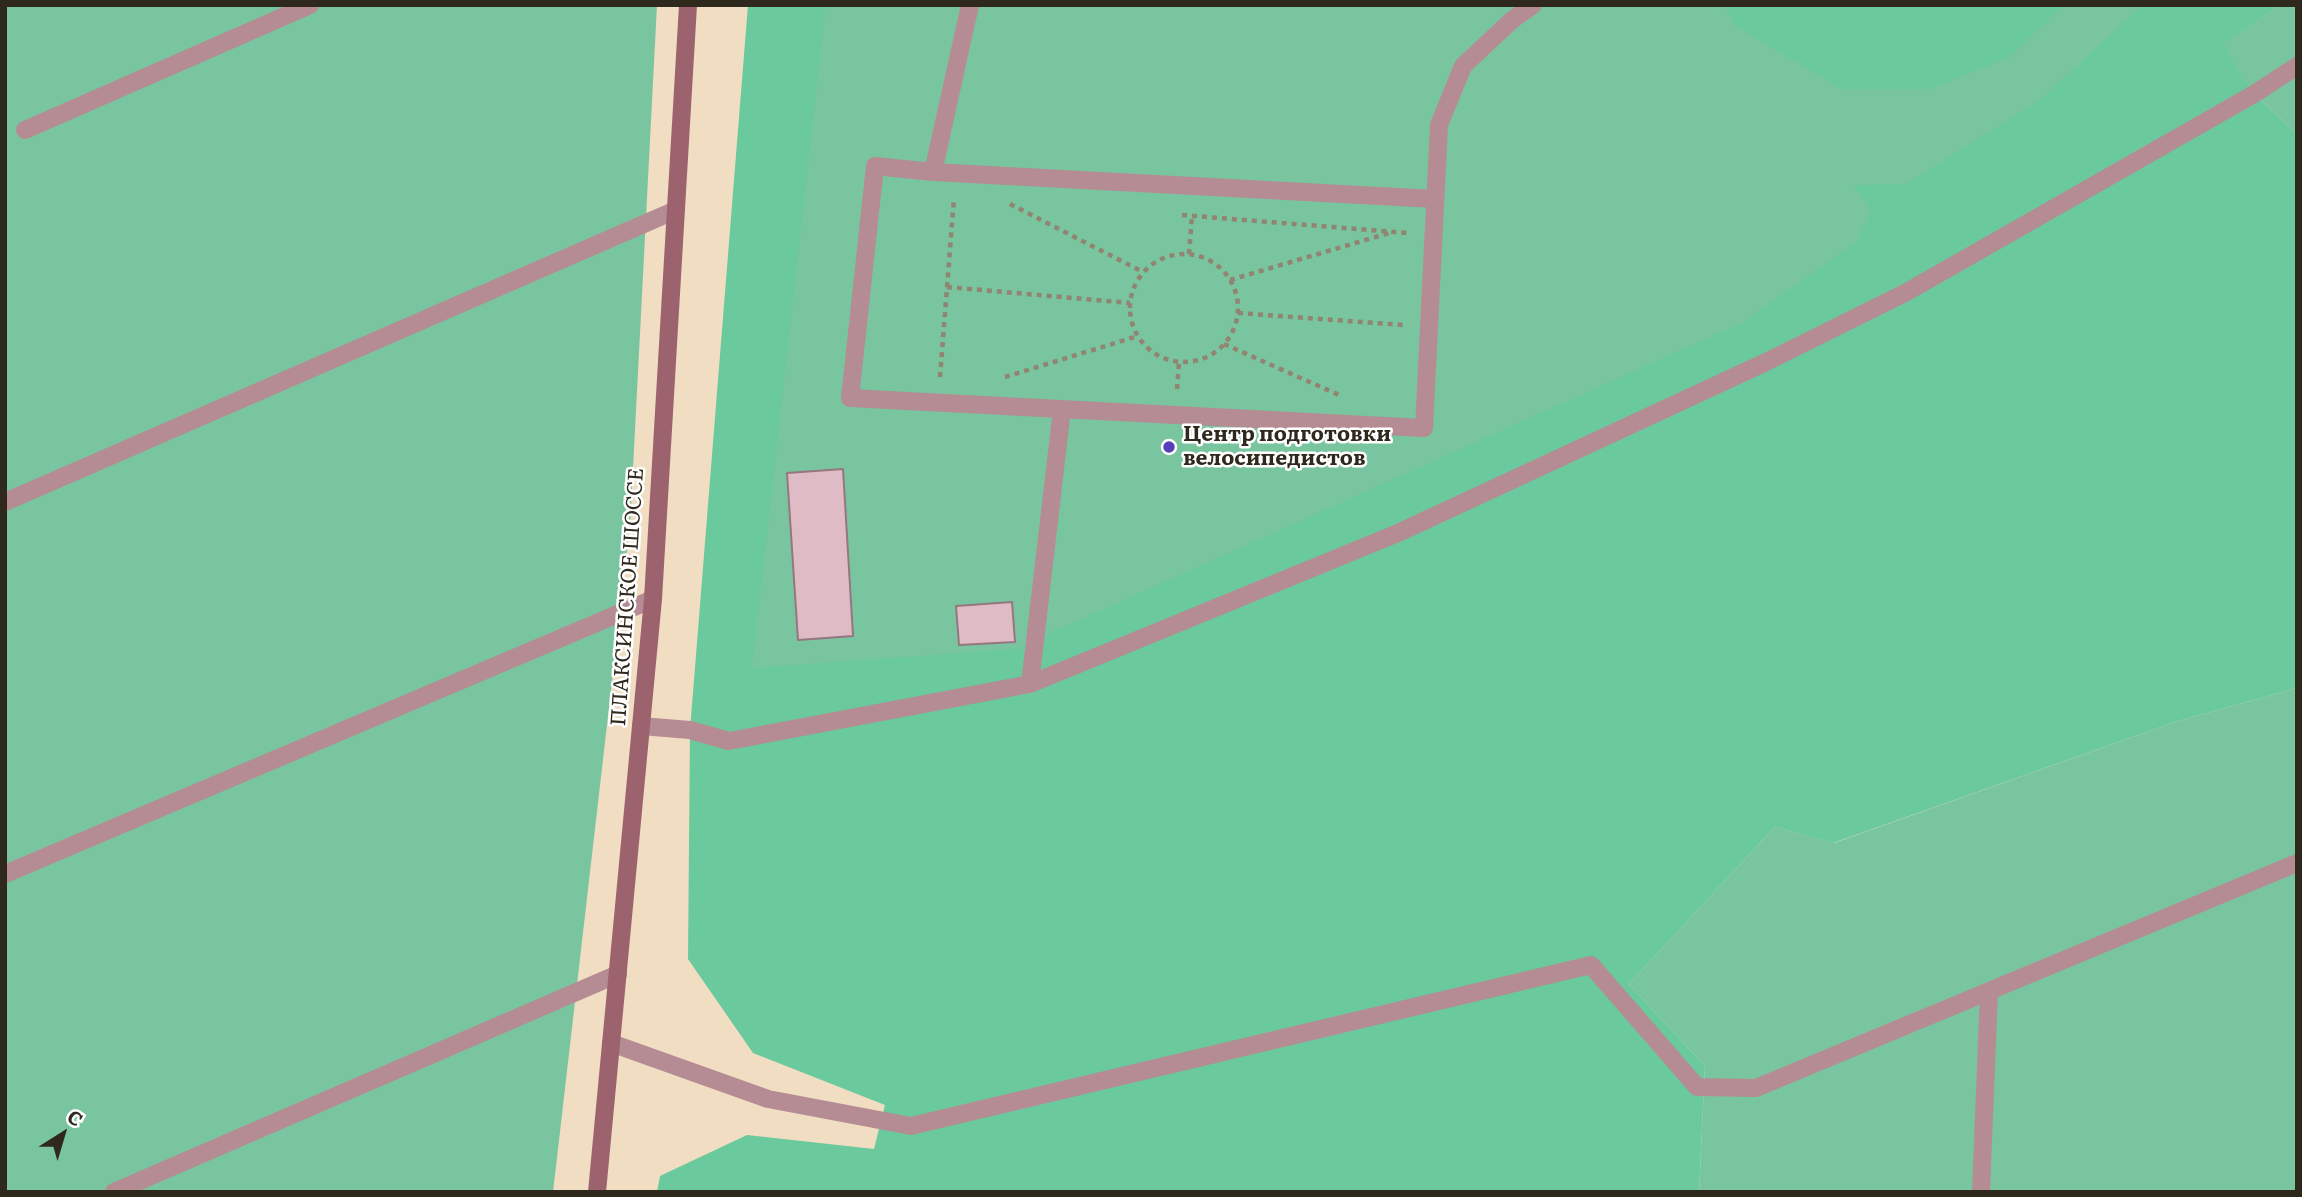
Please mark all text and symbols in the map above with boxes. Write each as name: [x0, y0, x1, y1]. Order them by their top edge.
place label: Центр подготовки велосипедистов: [1183, 422, 1391, 472]
marker: Центр подготовки велосипедистов: [1161, 439, 1177, 455]
street label: ПЛАКСИНСКОЕ ШОССЕ: [606, 467, 650, 727]
north arrow: [28, 1099, 98, 1169]
text: С: [62, 1102, 89, 1132]

